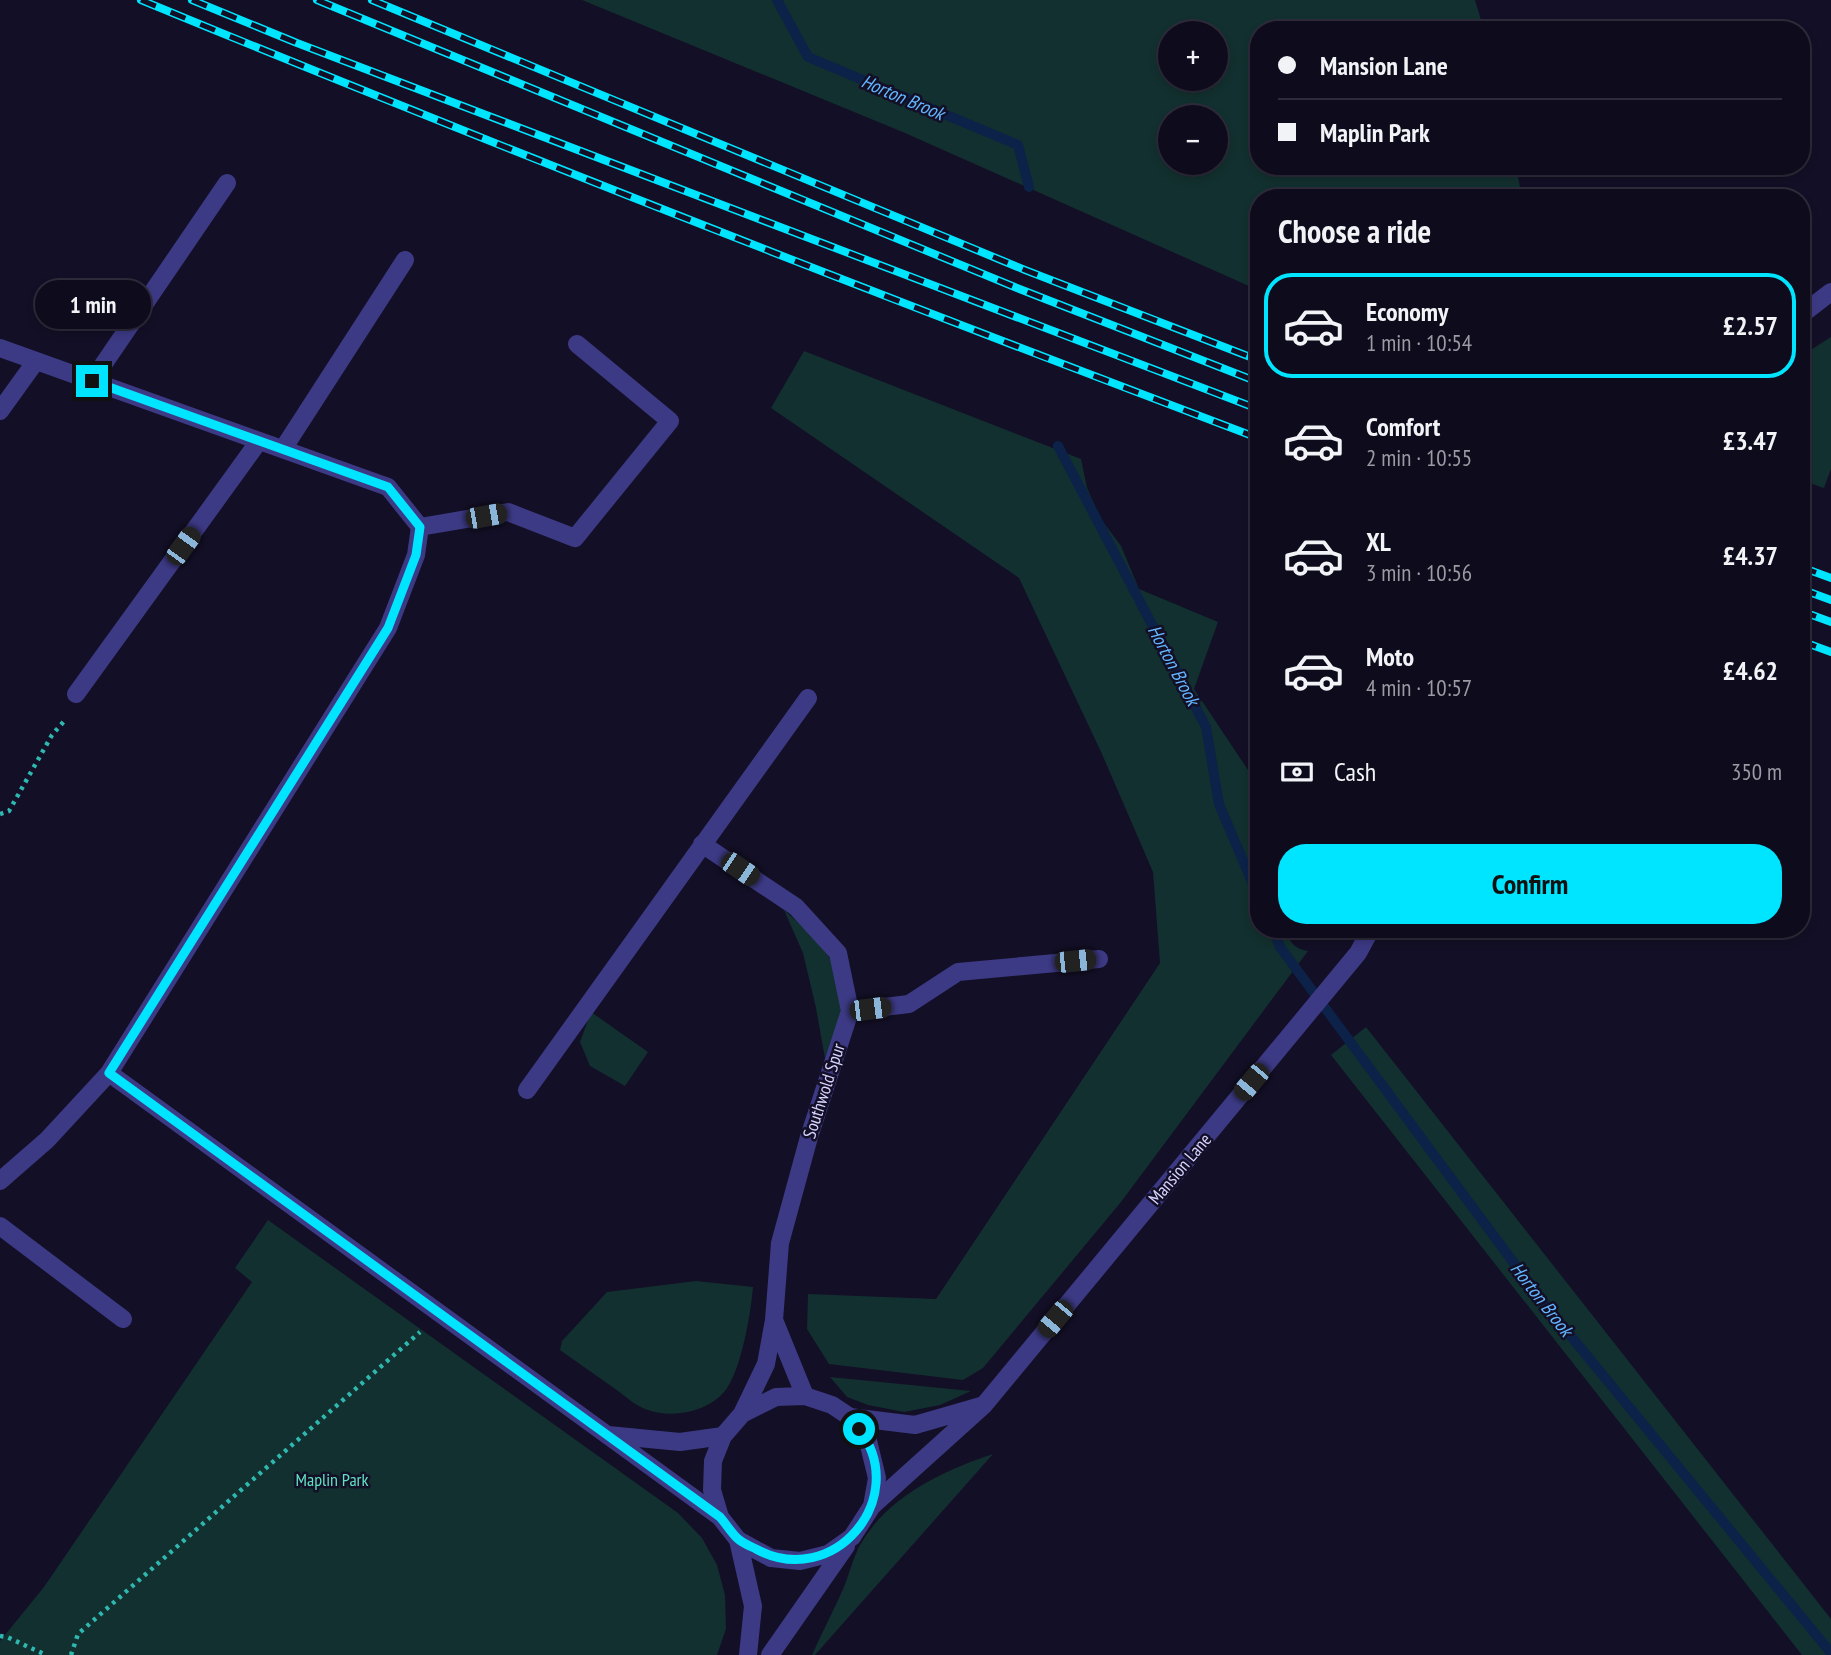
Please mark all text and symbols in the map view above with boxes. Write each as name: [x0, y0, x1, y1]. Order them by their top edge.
map controls: [1158, 21, 1228, 175]
button: +: [1158, 21, 1228, 91]
text: Mansion Lane: [1320, 49, 1448, 82]
water label: Horton Brook: [858, 69, 950, 126]
button: −: [1158, 105, 1228, 175]
text: Maplin Park: [1320, 116, 1430, 149]
text: Choose a ride: [1278, 210, 1431, 252]
callout: 1 min: [34, 280, 150, 328]
text: 1 min: [70, 290, 116, 319]
icon: car: [1282, 294, 1345, 357]
text: Economy: [1366, 295, 1448, 328]
text: £2.57: [1723, 309, 1778, 342]
text: 1 min · 10:54: [1366, 328, 1472, 357]
route end: [76, 365, 108, 397]
icon: car: [1282, 409, 1345, 472]
text: Comfort: [1366, 410, 1440, 443]
text: £3.47: [1723, 424, 1778, 457]
text: 2 min · 10:55: [1366, 443, 1472, 472]
car: [464, 502, 509, 530]
car: [163, 523, 204, 569]
icon: car: [1282, 524, 1345, 587]
text: XL: [1366, 525, 1391, 558]
text: £4.37: [1723, 539, 1778, 572]
text: 3 min · 10:56: [1366, 558, 1472, 587]
water label: Horton Brook: [1143, 621, 1206, 712]
icon: car: [1282, 639, 1345, 702]
text: Moto: [1366, 640, 1414, 673]
text: £4.62: [1723, 654, 1778, 687]
text: 4 min · 10:57: [1366, 673, 1472, 702]
icon: cash: [1278, 753, 1316, 791]
text: Cash: [1334, 755, 1376, 788]
text: 350 m: [1731, 757, 1782, 786]
button: Confirm: [1278, 844, 1782, 924]
car: [717, 849, 764, 889]
car: [1054, 948, 1097, 974]
car: [848, 996, 893, 1022]
street label: Southwold Spur: [797, 1040, 850, 1141]
car: [1230, 1059, 1273, 1105]
street label: Mansion Lane: [1143, 1128, 1216, 1209]
water label: Horton Brook: [1506, 1257, 1580, 1343]
car: [1034, 1296, 1077, 1342]
route start: [843, 1413, 875, 1445]
park label: Maplin Park: [295, 1468, 369, 1491]

